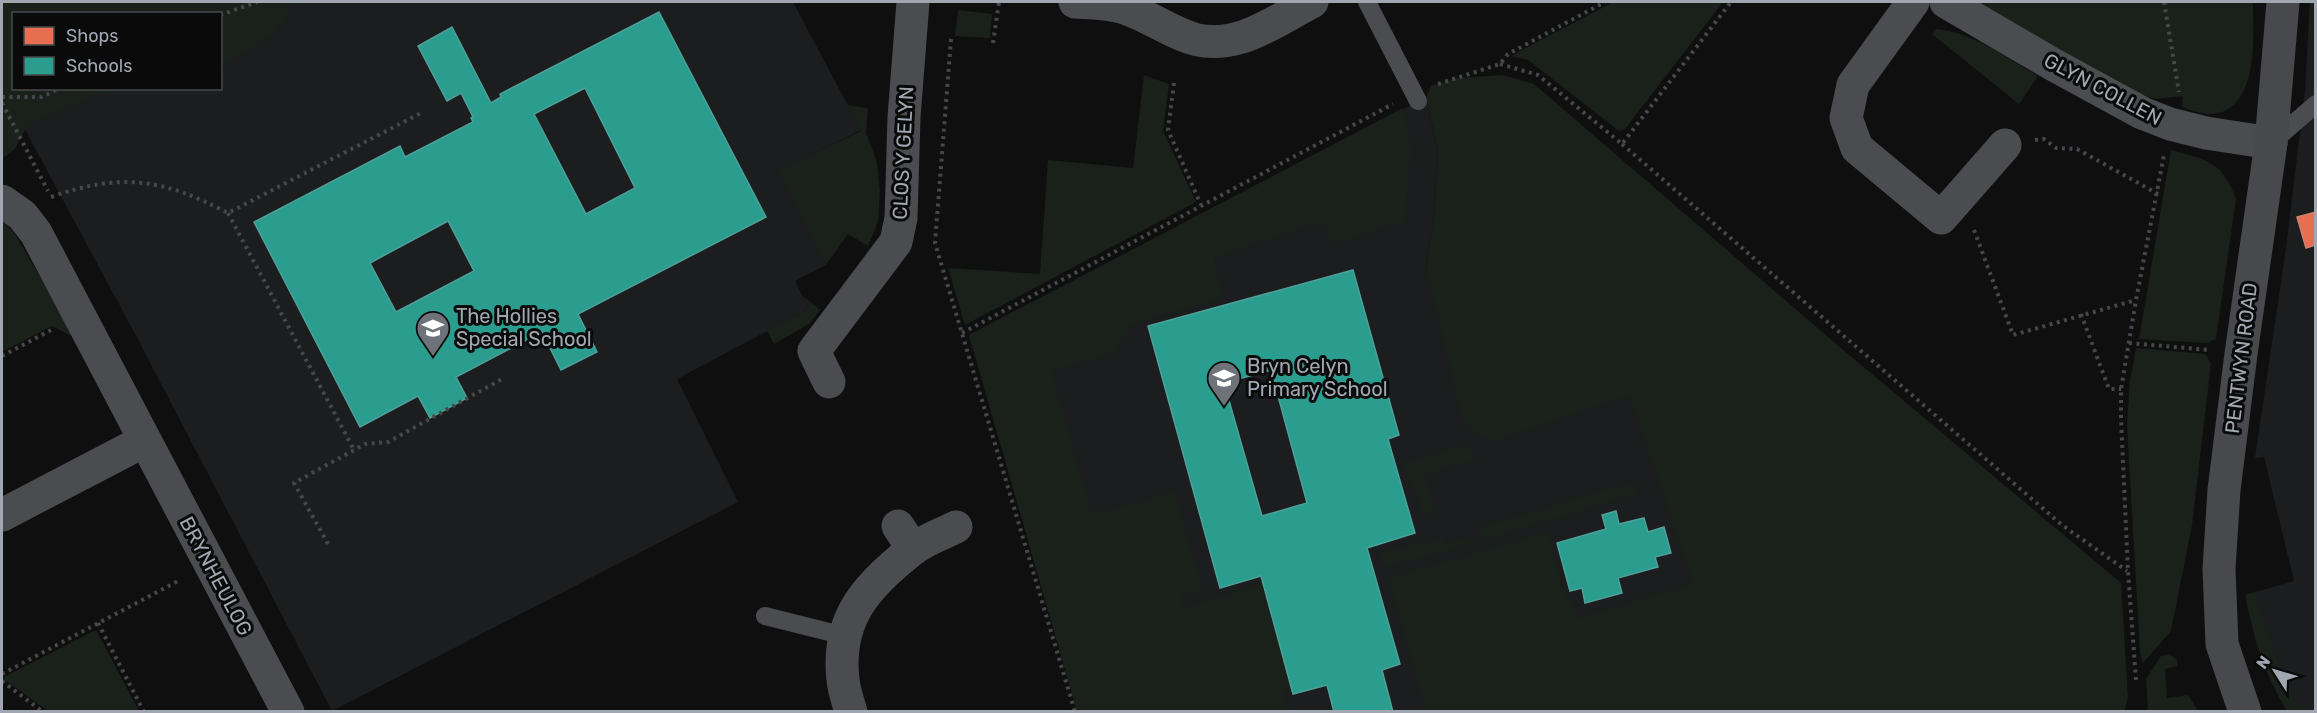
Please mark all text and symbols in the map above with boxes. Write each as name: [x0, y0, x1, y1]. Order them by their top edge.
legend: [12, 12, 222, 90]
text: Shops: [66, 25, 118, 47]
street label: GLYN COLLEN: [2040, 48, 2166, 130]
text: Schools: [66, 55, 132, 77]
street label: CLOS Y GELYN: [888, 86, 918, 220]
street label: PENTWYN ROAD: [2220, 281, 2262, 435]
place label: The Hollies Special School: [456, 304, 592, 351]
school or university icon: The Hollies Special School: [415, 310, 451, 357]
place label: Bryn Celyn Primary School: [1247, 354, 1388, 401]
school or university icon: Bryn Celyn Primary School: [1206, 360, 1242, 407]
street label: BRYNHEULOG: [175, 512, 257, 640]
north arrow: [2245, 641, 2305, 701]
text: N: [2252, 652, 2274, 673]

